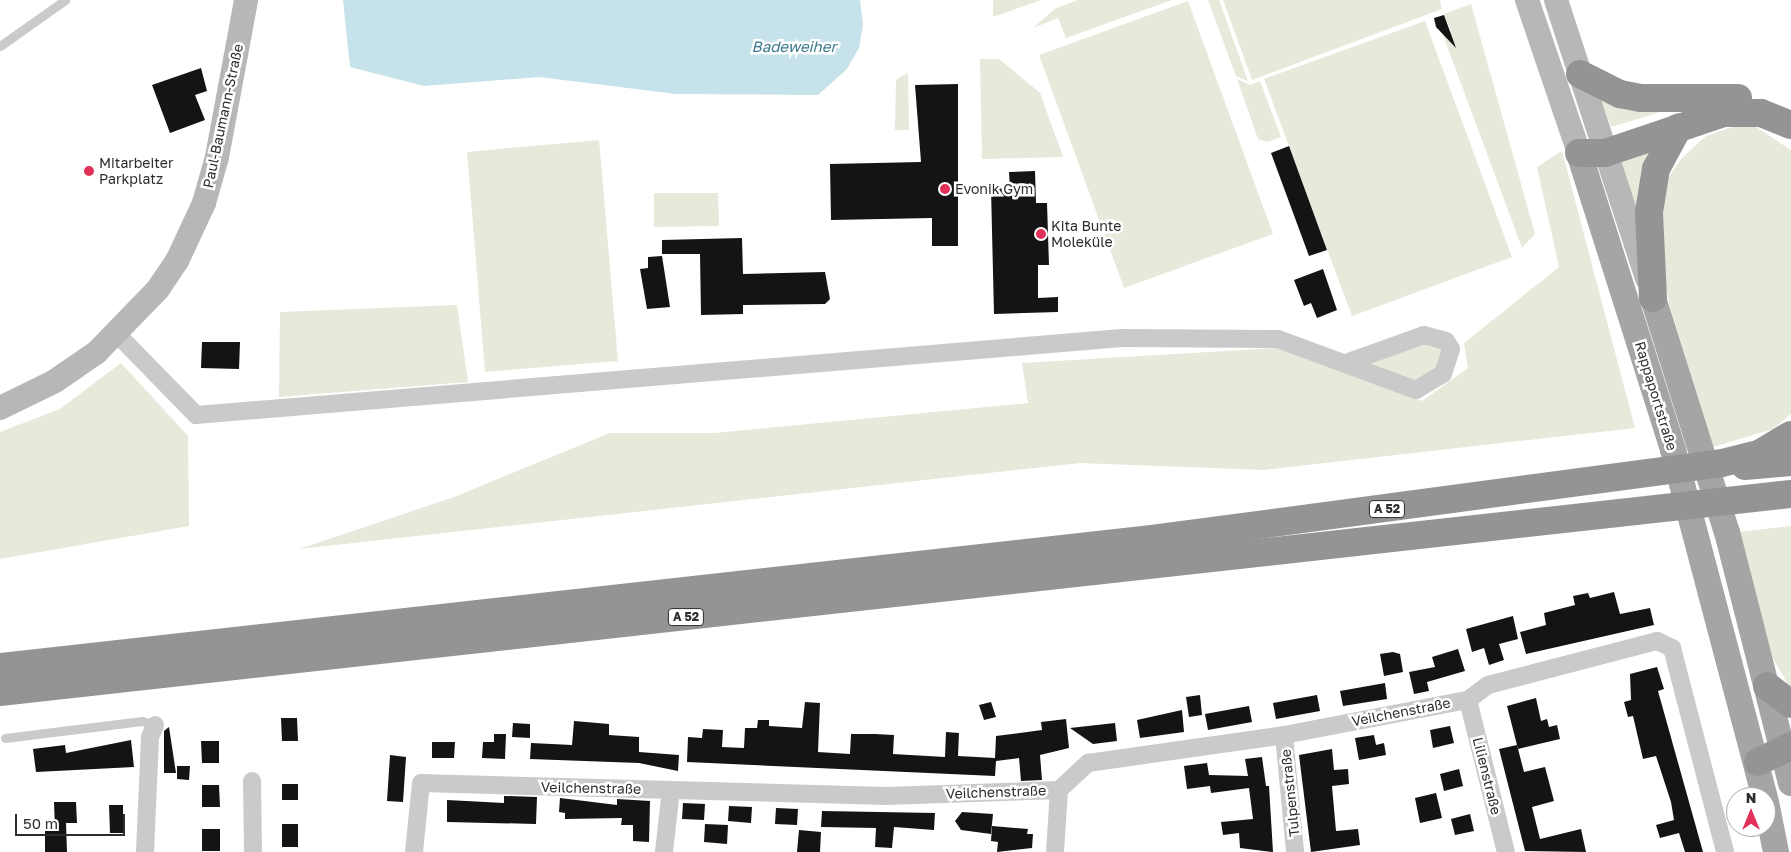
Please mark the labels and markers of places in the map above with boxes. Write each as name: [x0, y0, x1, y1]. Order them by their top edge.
place label: Mitarbeiter Parkplatz: [99, 155, 173, 188]
marker: Mitarbeiter Parkplatz: [83, 165, 95, 177]
place label: Evonik Gym: [955, 181, 1033, 197]
marker: Evonik Gym: [939, 183, 951, 195]
place label: Kita Bunte Moleküle: [1051, 218, 1121, 250]
marker: Kita Bunte Moleküle: [1035, 228, 1047, 240]

